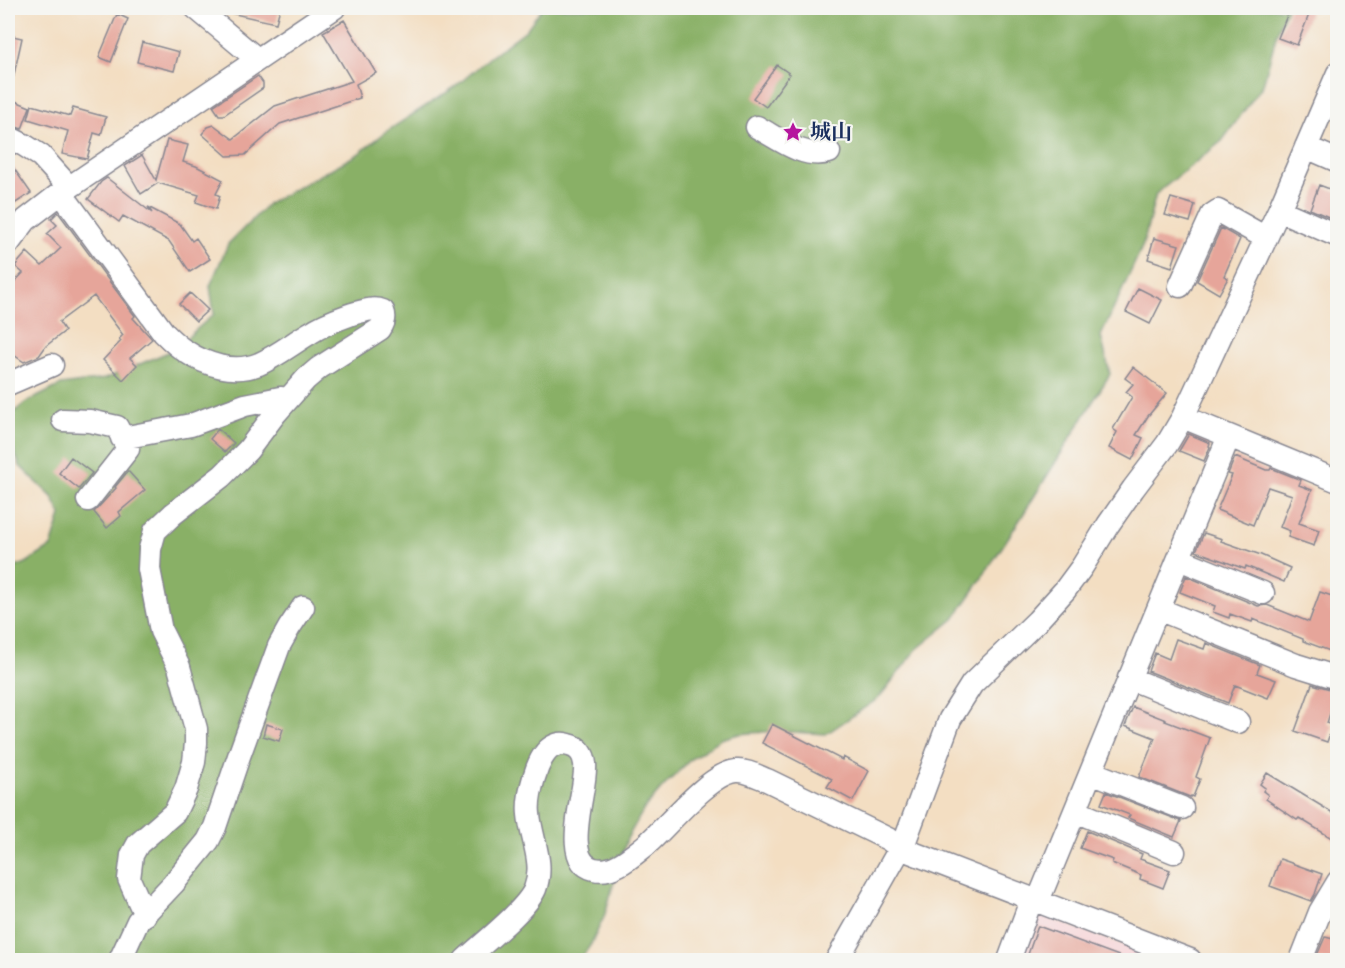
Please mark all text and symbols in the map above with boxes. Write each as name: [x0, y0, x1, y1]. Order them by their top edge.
place label: 城山: [810, 118, 852, 147]
place icon: 城山: [781, 120, 805, 144]

